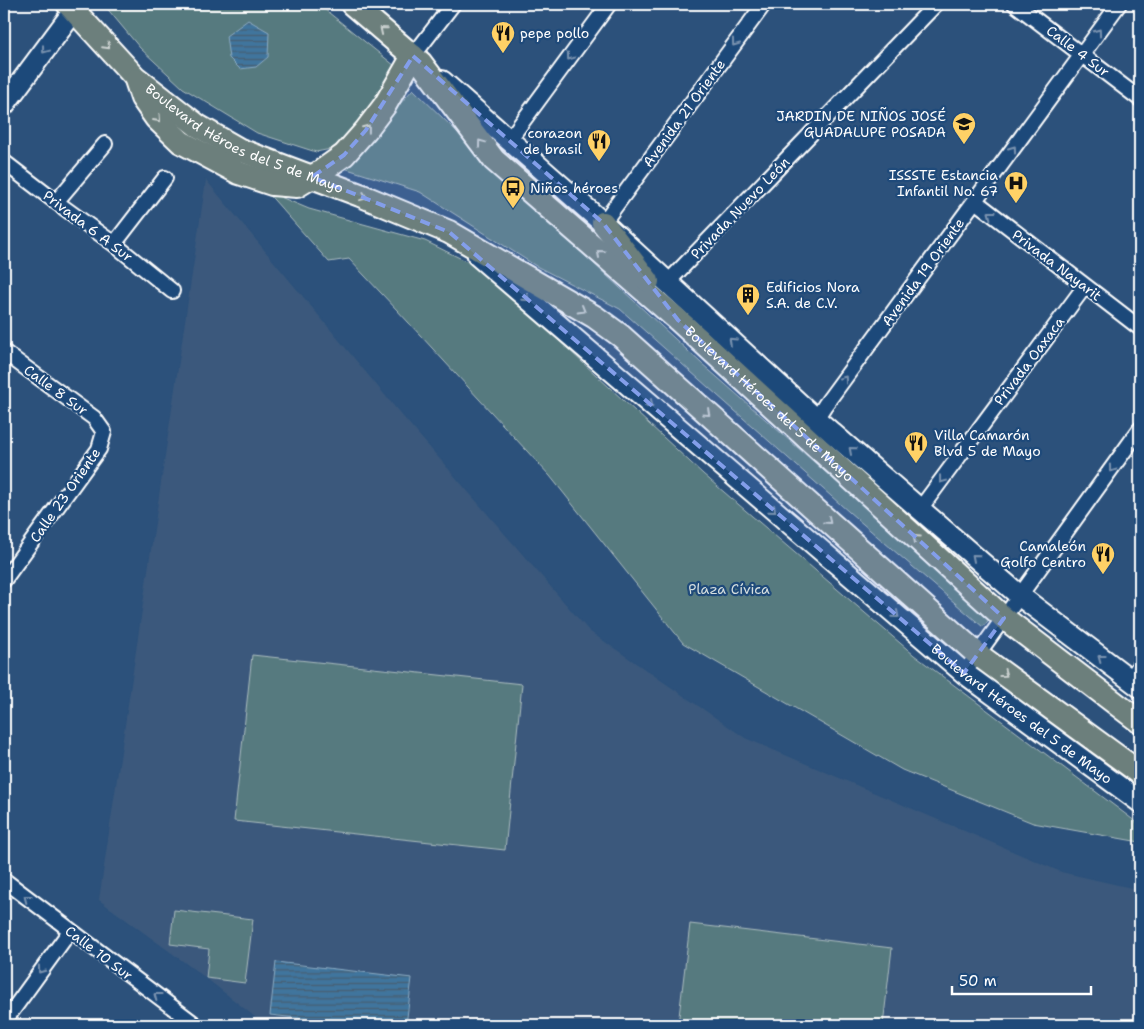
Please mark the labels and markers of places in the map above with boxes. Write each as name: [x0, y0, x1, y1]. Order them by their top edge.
restaurant icon: pepe pollo: [490, 20, 516, 54]
place label: pepe pollo: [520, 24, 589, 42]
place label: JARDIN DE NIÑOS JOSÉ GUADALUPE POSADA: [776, 106, 946, 141]
school or university icon: JARDIN DE NIÑOS JOSÉ GUADALUPE POSADA: [951, 111, 977, 145]
place label: corazon de brasil: [523, 124, 583, 158]
restaurant icon: corazon de brasil: [586, 128, 612, 162]
place label: ISSSTE Estancia Infantil No. 67: [889, 166, 998, 200]
hospital icon: ISSSTE Estancia Infantil No. 67: [1003, 170, 1029, 204]
bus stop icon: Niños héroes: [500, 175, 526, 209]
place label: Niños héroes: [530, 179, 618, 197]
place label: Edificios Nora S.A. de C.V.: [766, 278, 860, 312]
building icon: Edificios Nora S.A. de C.V.: [735, 282, 761, 316]
place label: Villa Camarón Blvd 5 de Mayo: [934, 426, 1041, 460]
restaurant icon: Villa Camarón Blvd 5 de Mayo: [903, 430, 929, 464]
place label: Camaleón Golfo Centro: [1000, 537, 1086, 571]
restaurant icon: Camaleón Golfo Centro: [1090, 541, 1116, 575]

